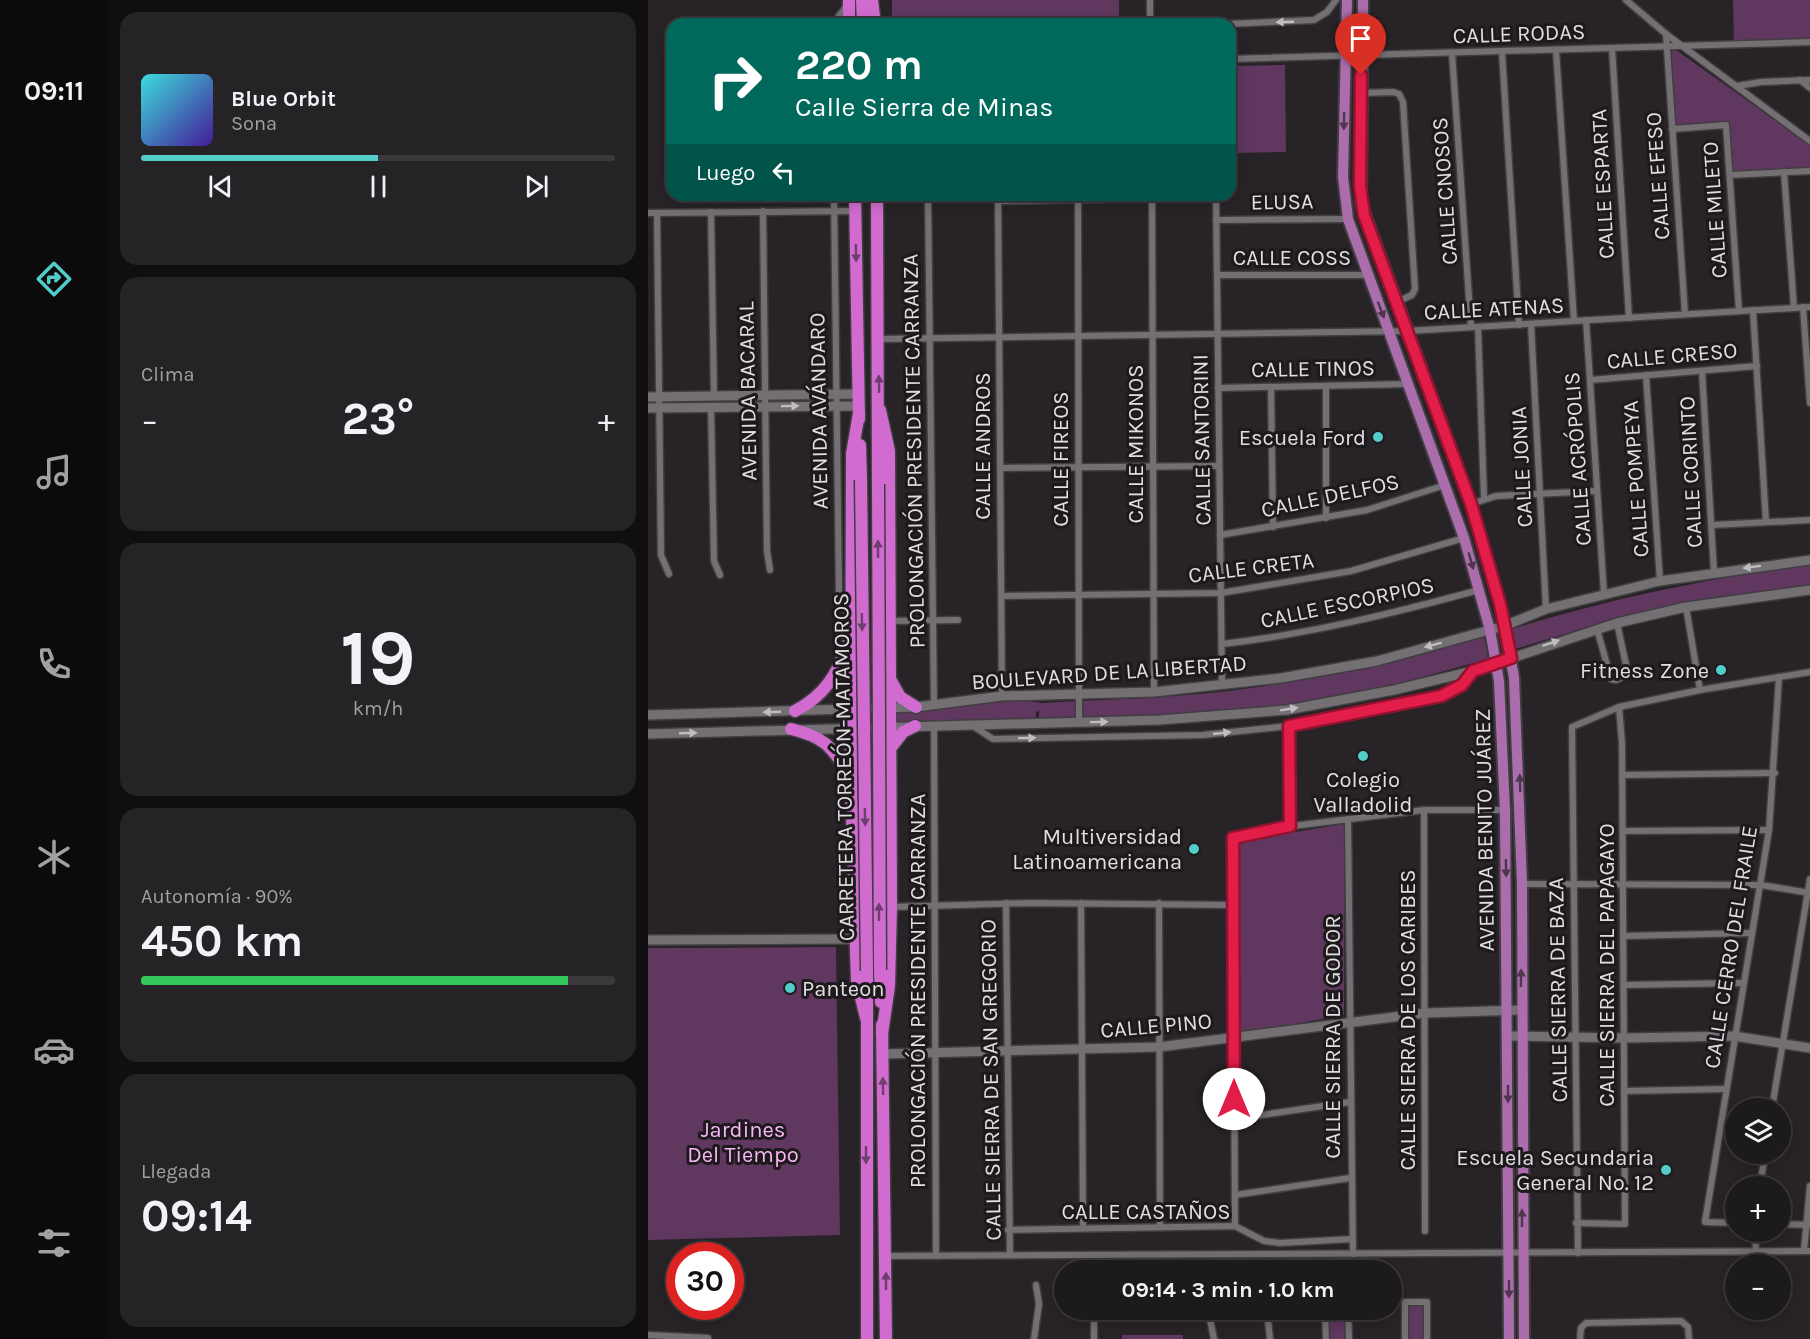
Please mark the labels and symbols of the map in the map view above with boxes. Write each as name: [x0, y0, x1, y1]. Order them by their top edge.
pin: [1335, 13, 1386, 75]
one-way arrow: [1276, 17, 1295, 27]
street label: CALLE RODAS: [1452, 19, 1586, 49]
street label: CALLE ESPARTA: [1586, 108, 1620, 260]
street label: CALLE EFESO: [1641, 111, 1675, 241]
one-way arrow: [1339, 112, 1349, 131]
street label: CALLE CNOSOS: [1427, 116, 1463, 266]
street label: CALLE MILETO: [1697, 141, 1733, 279]
street label: ELUSA: [1250, 188, 1314, 216]
one-way arrow: [851, 244, 861, 263]
street label: CALLE COSS: [1233, 245, 1351, 271]
street label: PROLONGACIÓN PRESIDENTE CARRANZA: [897, 253, 930, 649]
street label: CALLE ATENAS: [1423, 292, 1565, 326]
street label: AVENIDA BACARAL: [733, 300, 763, 481]
one-way arrow: [1377, 301, 1386, 319]
street label: AVENIDA AVÁNDARO: [803, 312, 834, 510]
street label: CALLE CRESO: [1606, 337, 1739, 375]
street label: CALLE SANTORINI: [1188, 354, 1216, 526]
street label: CALLE TINOS: [1251, 355, 1375, 383]
street label: CALLE MIKONOS: [1123, 364, 1149, 524]
street label: CALLE ACRÓPOLIS: [1558, 371, 1597, 547]
street label: CALLE ANDROS: [970, 372, 996, 520]
one-way arrow: [874, 374, 884, 393]
street label: CALLE FIREOS: [1048, 391, 1074, 527]
street label: CALLE CORINTO: [1674, 395, 1708, 548]
street label: CALLE POMPEYA: [1618, 399, 1654, 558]
one-way arrow: [781, 401, 800, 411]
street label: CALLE JONIA: [1506, 405, 1538, 528]
place label: Escuela Ford: [1239, 425, 1366, 451]
marker: Escuela Ford: [1371, 430, 1385, 444]
street label: CALLE DELFOS: [1259, 469, 1402, 523]
one-way arrow: [873, 539, 883, 558]
street label: CALLE CRETA: [1187, 547, 1316, 589]
one-way arrow: [1467, 552, 1476, 570]
one-way arrow: [1742, 562, 1761, 572]
street label: CALLE ESCORPIOS: [1258, 572, 1436, 634]
street label: CARRETERA TORREÓN-MATAMOROS: [827, 593, 860, 941]
one-way arrow: [857, 613, 867, 632]
one-way arrow: [1542, 638, 1560, 648]
one-way arrow: [1424, 641, 1442, 650]
street label: BOULEVARD DE LA LIBERTAD: [971, 650, 1248, 696]
place label: Fitness Zone: [1580, 658, 1709, 684]
marker: Fitness Zone: [1714, 663, 1728, 677]
one-way arrow: [1280, 705, 1299, 714]
one-way arrow: [762, 708, 781, 717]
street label: AVENIDA BENITO JUÁREZ: [1469, 708, 1500, 952]
one-way arrow: [1089, 717, 1108, 727]
one-way arrow: [678, 728, 697, 738]
one-way arrow: [1212, 728, 1231, 738]
one-way arrow: [1018, 733, 1037, 743]
marker: Colegio Valladolid: [1356, 749, 1370, 763]
place label: Colegio Valladolid: [1313, 767, 1413, 818]
one-way arrow: [1515, 773, 1524, 792]
street label: PROLONGACIÓN PRESIDENTE CARRANZA: [904, 793, 931, 1188]
one-way arrow: [860, 808, 870, 827]
street label: CALLE SIERRA DEL PAPAGAYO: [1594, 823, 1620, 1107]
place label: Multiversidad Latinoamericana: [1012, 824, 1182, 875]
street label: CALLE CERRO DEL FRAILE: [1699, 824, 1763, 1070]
marker: Multiversidad Latinoamericana: [1187, 842, 1201, 856]
one-way arrow: [1501, 859, 1511, 878]
street label: CALLE SIERRA DE LOS CARIBES: [1395, 869, 1421, 1171]
street label: CALLE SIERRA DE BAZA: [1543, 877, 1573, 1103]
one-way arrow: [874, 902, 884, 921]
street label: CALLE SIERRA DE GODOR: [1320, 915, 1346, 1159]
street label: CALLE SIERRA DE SAN GREGORIO: [975, 919, 1007, 1241]
one-way arrow: [1517, 968, 1526, 987]
place label: Panteon: [802, 976, 884, 1002]
marker: Panteon: [783, 981, 797, 995]
street label: CALLE PINO: [1099, 1008, 1213, 1044]
position arrow: [1202, 1067, 1266, 1131]
one-way arrow: [878, 1076, 888, 1095]
one-way arrow: [1503, 1085, 1513, 1104]
park label: Jardines Del Tiempo: [687, 1117, 799, 1168]
place label: Escuela Secundaria General No. 12: [1456, 1145, 1654, 1196]
one-way arrow: [861, 1146, 871, 1165]
marker: Escuela Secundaria General No. 12: [1659, 1163, 1673, 1177]
street label: CALLE CASTAÑOS: [1061, 1199, 1231, 1225]
one-way arrow: [1518, 1208, 1527, 1227]
speed limit sign: 30: [666, 1242, 744, 1320]
one-way arrow: [881, 1271, 891, 1290]
one-way arrow: [1504, 1280, 1514, 1299]

